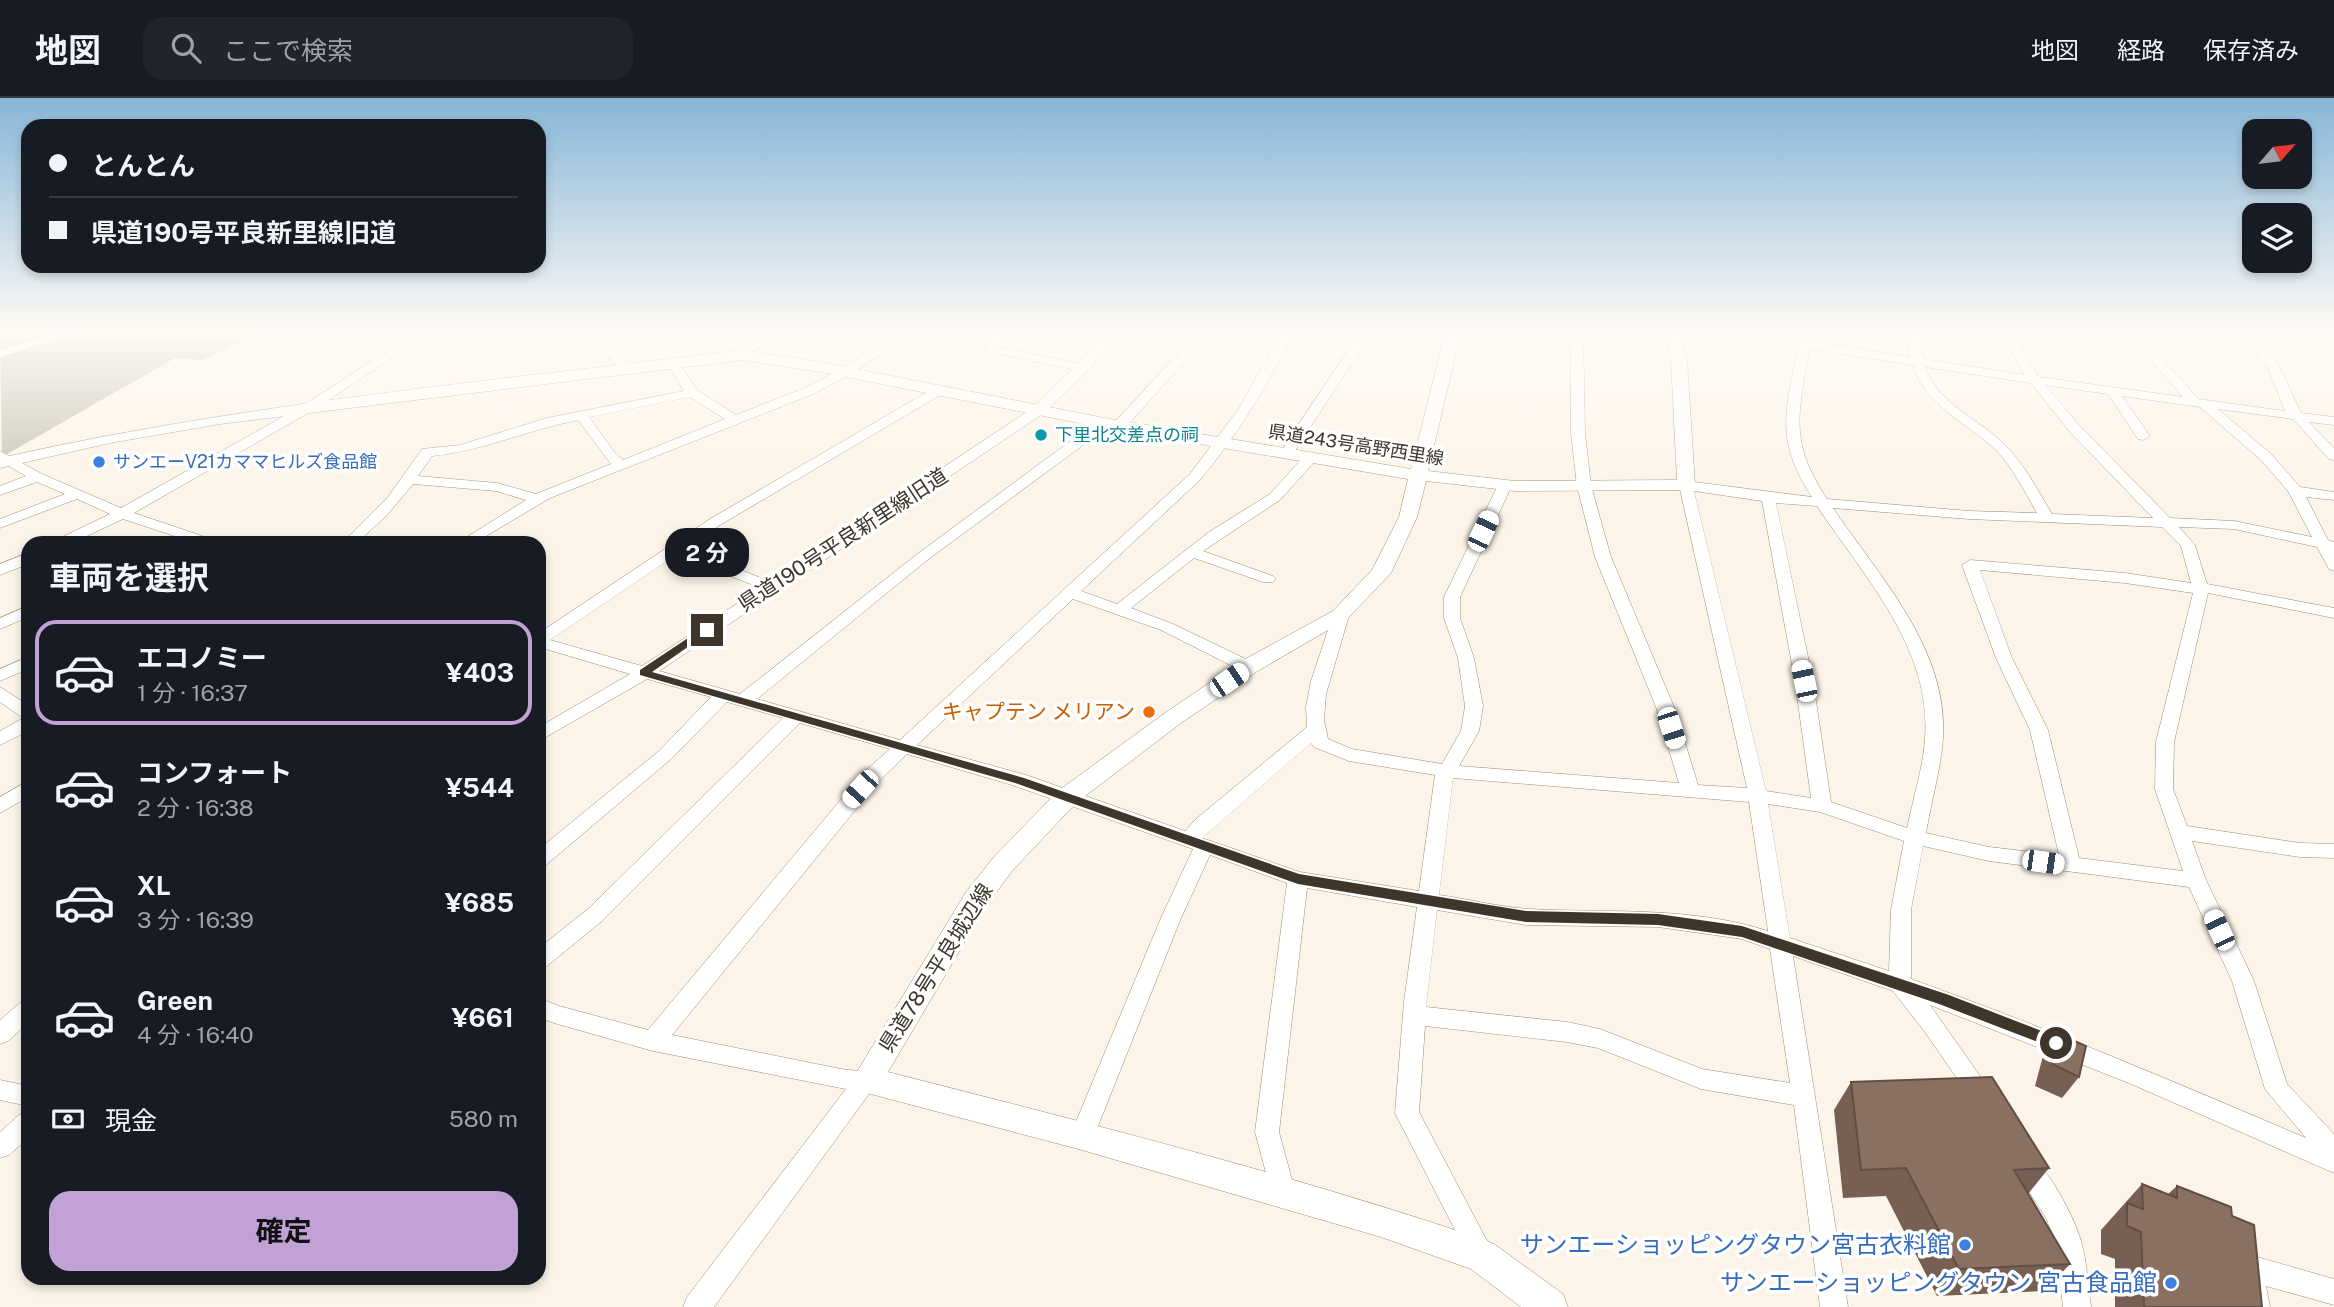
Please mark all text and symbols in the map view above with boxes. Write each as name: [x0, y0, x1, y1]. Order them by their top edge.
search box: [143, 17, 633, 80]
icon: search: [167, 29, 205, 67]
text: 地図: [35, 31, 101, 69]
text: ここで検索: [223, 35, 353, 66]
text: 地図: [2031, 36, 2079, 64]
text: 経路: [2117, 36, 2165, 64]
text: 保存済み: [2203, 36, 2299, 64]
north arrow: [2242, 119, 2312, 189]
map controls: [2242, 119, 2312, 273]
text: とんとん: [91, 150, 195, 181]
button: layers: [2242, 203, 2312, 273]
text: 県道190号平良新里線旧道: [91, 217, 396, 248]
street label: 県道243号高野西里線: [1267, 420, 1445, 469]
place label: 下里北交差点の祠: [1055, 424, 1199, 445]
marker: 下里北交差点の祠: [1033, 427, 1049, 443]
place label: サンエーV21カママヒルズ食品館: [113, 451, 377, 472]
marker: サンエーV21カママヒルズ食品館: [91, 454, 107, 470]
street label: 県道190号平良新里線旧道: [733, 463, 952, 617]
car: [1465, 508, 1502, 554]
callout: 2 分: [665, 528, 749, 578]
text: 2 分: [686, 539, 728, 566]
text: 車両を選択: [49, 559, 209, 596]
route end: [691, 614, 723, 646]
icon: car: [53, 641, 116, 704]
text: エコノミー: [137, 642, 267, 673]
text: ¥403: [446, 657, 514, 688]
car: [1790, 658, 1819, 704]
car: [1206, 660, 1253, 700]
text: 1 分 · 16:37: [137, 679, 248, 706]
place label: キャプテン メリアン: [942, 699, 1135, 724]
marker: キャプテン メリアン: [1141, 704, 1157, 720]
car: [1655, 705, 1688, 751]
icon: car: [53, 756, 116, 819]
text: コンフォート: [137, 757, 292, 788]
car: [839, 766, 882, 812]
text: ¥544: [445, 772, 514, 803]
text: 2 分 · 16:38: [137, 794, 254, 821]
car: [2021, 849, 2066, 875]
text: XL: [137, 870, 171, 901]
icon: car: [53, 871, 116, 934]
street label: 県道78号平良城辺線: [874, 879, 998, 1057]
text: ¥685: [445, 887, 514, 918]
text: 3 分 · 16:39: [137, 906, 254, 933]
car: [2201, 907, 2238, 953]
text: Green: [137, 985, 213, 1016]
icon: car: [53, 986, 116, 1049]
text: ¥661: [451, 1002, 514, 1033]
text: 4 分 · 16:40: [137, 1021, 254, 1048]
route start: [2040, 1027, 2072, 1059]
icon: cash: [49, 1100, 87, 1138]
text: 現金: [105, 1105, 157, 1136]
text: 580 m: [449, 1105, 518, 1132]
button: 確定: [49, 1191, 518, 1271]
place label: サンエーショッピングタウン宮古衣料館: [1519, 1230, 1951, 1258]
marker: サンエーショッピングタウン宮古衣料館: [1957, 1237, 1973, 1253]
place label: サンエーショッピングタウン 宮古食品館: [1720, 1268, 2157, 1296]
marker: サンエーショッピングタウン 宮古食品館: [2163, 1275, 2179, 1291]

